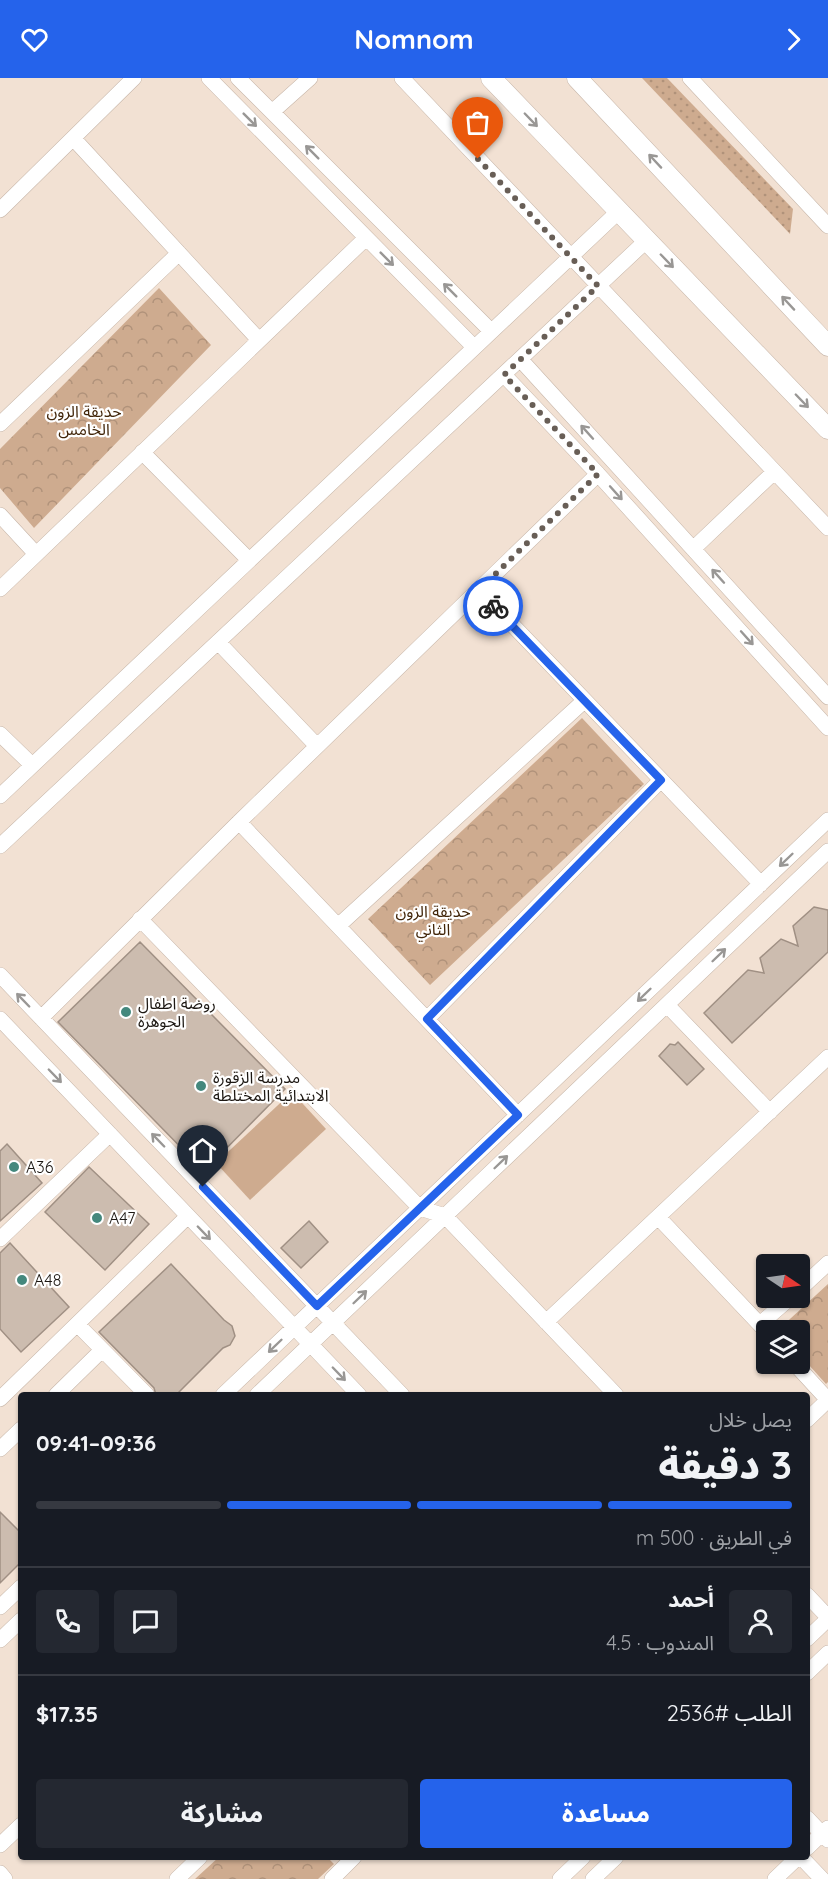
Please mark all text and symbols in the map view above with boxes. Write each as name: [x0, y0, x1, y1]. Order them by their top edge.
text: Nomnom: [354, 22, 474, 56]
icon: heart: [18, 23, 51, 56]
icon: forward: [777, 23, 810, 56]
pin: [452, 97, 503, 159]
icon: bag: [461, 106, 494, 139]
one-way arrow: [243, 112, 257, 127]
one-way arrow: [524, 113, 539, 128]
one-way arrow: [305, 144, 319, 159]
one-way arrow: [648, 154, 662, 169]
one-way arrow: [379, 251, 394, 266]
one-way arrow: [659, 253, 674, 268]
one-way arrow: [442, 282, 457, 297]
one-way arrow: [781, 296, 795, 311]
one-way arrow: [794, 394, 809, 409]
park label: حديقة الزون الخامس: [46, 401, 122, 439]
one-way arrow: [580, 425, 594, 440]
one-way arrow: [609, 486, 623, 501]
one-way arrow: [711, 569, 725, 584]
courier: [463, 576, 523, 636]
icon: bike: [477, 590, 510, 623]
one-way arrow: [740, 630, 754, 645]
one-way arrow: [778, 853, 793, 867]
park label: حديقة الزون الثاني: [395, 901, 471, 942]
one-way arrow: [711, 948, 726, 962]
one-way arrow: [637, 987, 652, 1002]
one-way arrow: [16, 992, 31, 1007]
place label: روضة اطفال الجوهرة: [138, 993, 216, 1031]
marker: روضة اطفال الجوهرة: [119, 1005, 133, 1019]
place label: مدرسة الزقورة الابتدائية المختلطة: [213, 1067, 328, 1105]
one-way arrow: [48, 1069, 62, 1084]
marker: مدرسة الزقورة الابتدائية المختلطة: [194, 1079, 208, 1093]
pin: [177, 1125, 228, 1187]
one-way arrow: [151, 1133, 165, 1148]
icon: home: [186, 1134, 219, 1167]
one-way arrow: [494, 1155, 509, 1169]
place label: A36: [26, 1157, 54, 1177]
marker: A36: [7, 1160, 21, 1174]
place label: A47: [109, 1208, 136, 1228]
marker: A47: [90, 1211, 104, 1225]
one-way arrow: [197, 1225, 211, 1240]
north arrow: [756, 1254, 810, 1308]
map controls: [756, 1254, 810, 1374]
place label: A48: [34, 1270, 61, 1290]
marker: A48: [15, 1273, 29, 1287]
one-way arrow: [353, 1289, 368, 1304]
button: layers: [756, 1320, 810, 1374]
one-way arrow: [267, 1339, 282, 1353]
one-way arrow: [332, 1366, 346, 1381]
text: يصل خلال: [709, 1407, 792, 1432]
text: 09:36–09:41: [36, 1429, 156, 1457]
text: 3 دقيقة: [658, 1440, 792, 1489]
text: في الطريق · 500 m: [636, 1525, 792, 1550]
text: أحمد: [668, 1585, 714, 1613]
button: phone: [36, 1590, 99, 1653]
button: chat: [114, 1590, 177, 1653]
button: person: [729, 1590, 792, 1653]
text: المندوب · 4.5: [606, 1630, 714, 1655]
text: الطلب #2536: [667, 1699, 792, 1727]
text: $17.35: [36, 1700, 98, 1728]
button: مشاركة: [36, 1779, 408, 1848]
button: مساعدة: [420, 1779, 792, 1848]

